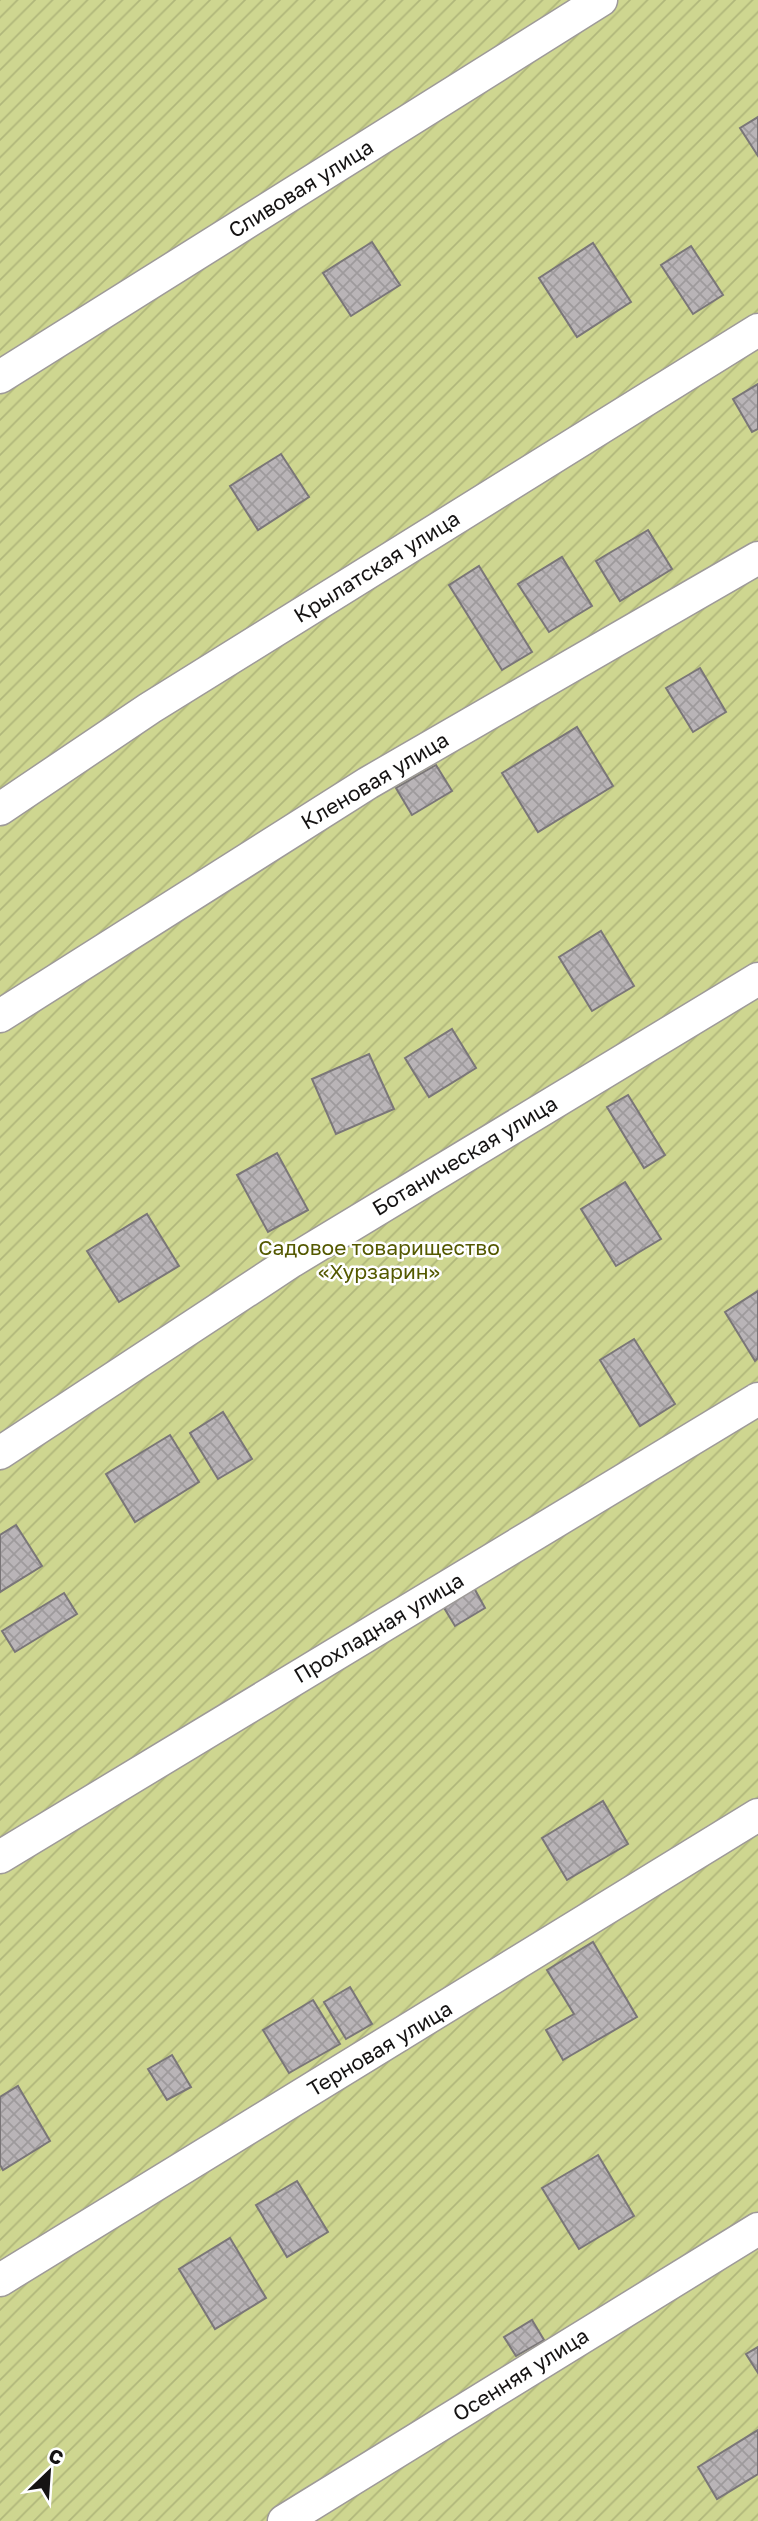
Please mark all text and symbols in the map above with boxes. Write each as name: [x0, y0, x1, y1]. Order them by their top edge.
street label: Сливовая улица: [223, 133, 378, 243]
street label: Крылатская улица: [289, 505, 464, 628]
street label: Кленовая улица: [296, 726, 453, 834]
street label: Ботаническая улица: [367, 1090, 562, 1221]
park label: Садовое товарищество «Хурзарин»: [258, 1234, 500, 1284]
street label: Прохладная улица: [289, 1566, 468, 1688]
street label: Терновая улица: [302, 1995, 457, 2102]
street label: Осенняя улица: [448, 2322, 593, 2426]
north arrow: [14, 2437, 84, 2507]
text: С: [45, 2443, 67, 2469]

